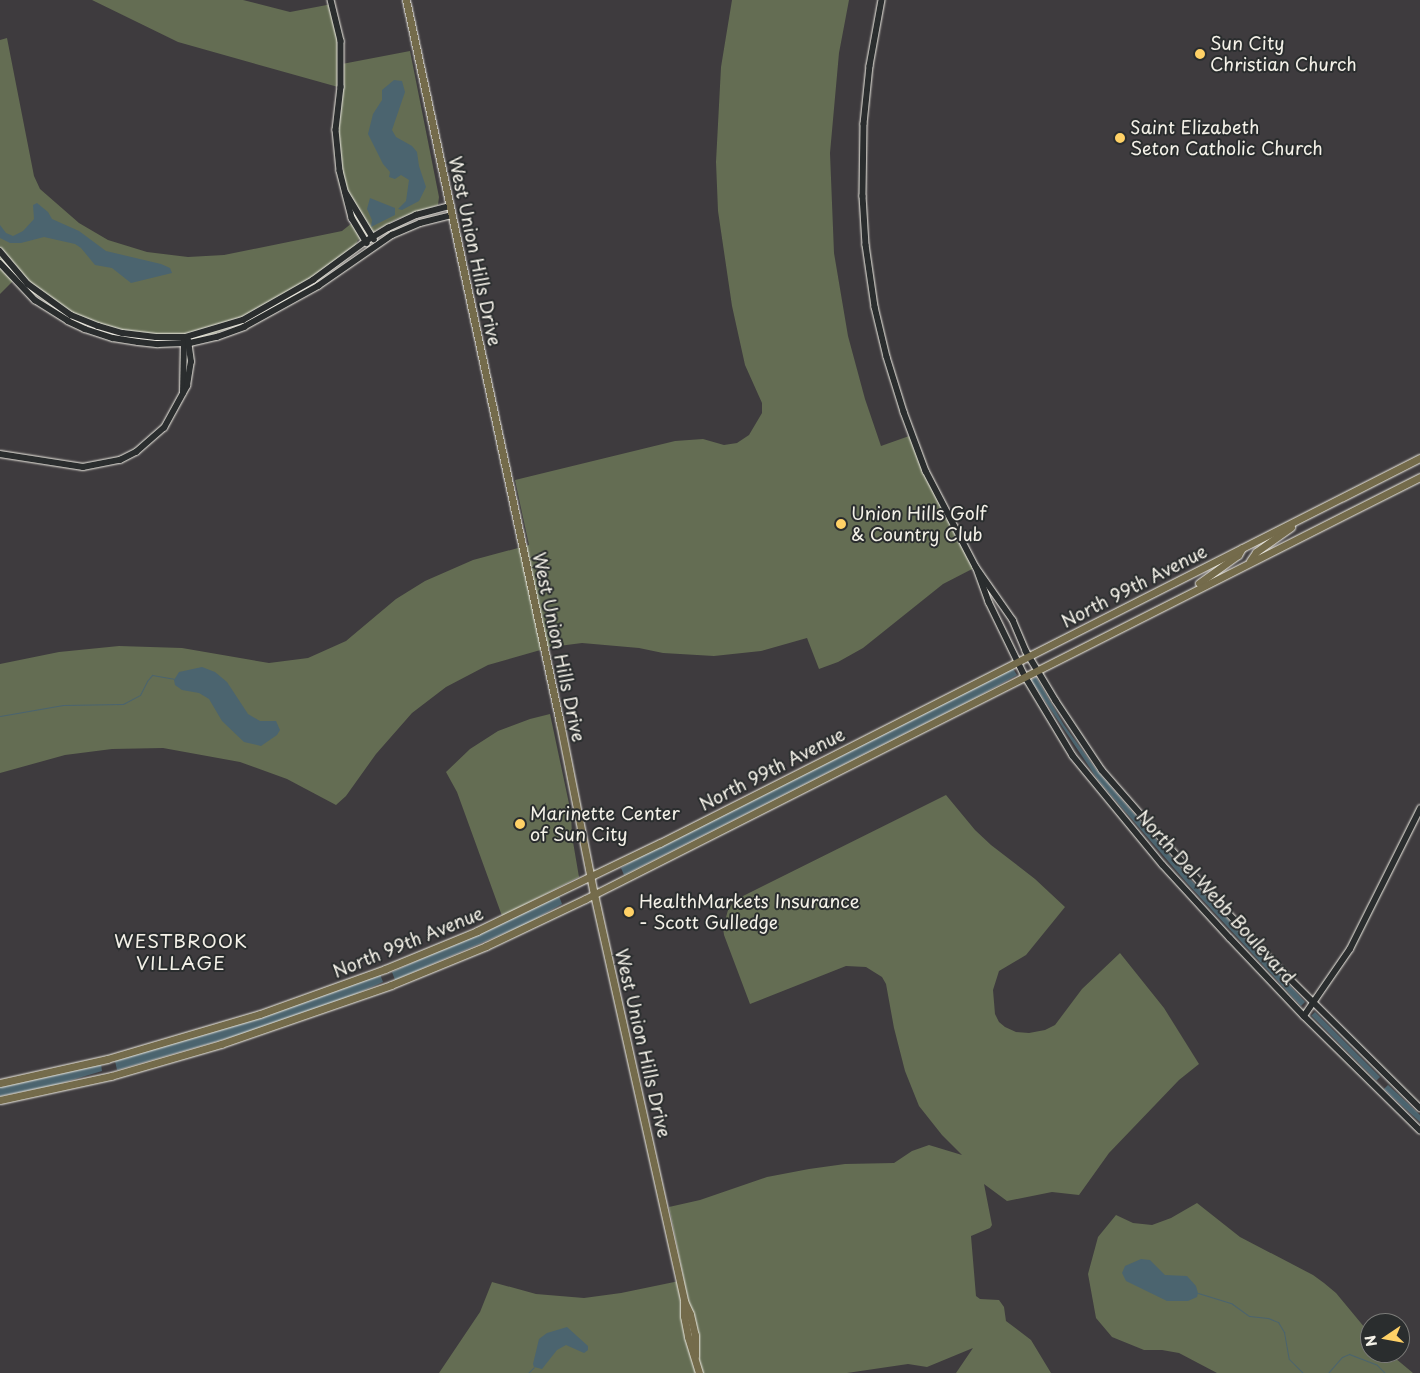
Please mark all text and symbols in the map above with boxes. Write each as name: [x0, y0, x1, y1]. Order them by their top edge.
place label: Sun City Christian Church: [1210, 33, 1357, 76]
marker: Sun City Christian Church: [1194, 48, 1206, 60]
place label: Saint Elizabeth Seton Catholic Church: [1130, 117, 1324, 160]
marker: Saint Elizabeth Seton Catholic Church: [1114, 132, 1126, 144]
street label: West Union Hills Drive: [444, 154, 506, 348]
place label: Union Hills Golf & Country Club: [851, 503, 988, 546]
marker: Union Hills Golf & Country Club: [835, 518, 847, 530]
street label: North 99th Avenue: [1057, 539, 1211, 633]
street label: West Union Hills Drive: [528, 550, 590, 744]
street label: North 99th Avenue: [695, 722, 849, 816]
place label: Marinette Center of Sun City: [530, 803, 680, 846]
street label: North Del Webb Boulevard: [1131, 805, 1301, 989]
marker: Marinette Center of Sun City: [514, 818, 526, 830]
place label: HealthMarkets Insurance - Scott Gulledge: [639, 891, 859, 934]
street label: North 99th Avenue: [328, 901, 488, 983]
marker: HealthMarkets Insurance - Scott Gulledge: [623, 906, 635, 918]
district label: WESTBROOK VILLAGE: [113, 930, 249, 974]
street label: West Union Hills Drive: [611, 946, 675, 1140]
north arrow: [1360, 1313, 1410, 1363]
text: N: [1359, 1333, 1382, 1349]

